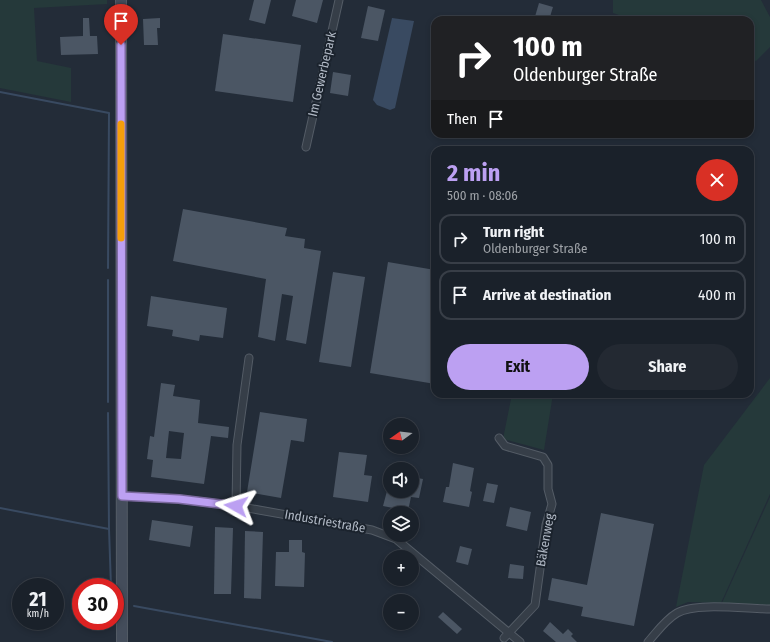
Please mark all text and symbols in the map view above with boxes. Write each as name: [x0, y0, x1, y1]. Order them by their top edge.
pin: [104, 4, 138, 45]
icon: arrive: [110, 10, 132, 32]
street label: Im Gewerbepark: [305, 29, 339, 118]
text: 100 m: [513, 30, 583, 63]
icon: right: [447, 32, 499, 84]
text: Oldenburger Straße: [513, 64, 657, 86]
icon: arrive: [485, 108, 507, 130]
text: Then: [447, 110, 477, 128]
text: 2 min: [447, 159, 500, 187]
button: close: [696, 159, 738, 201]
text: 500 m · 08:06: [447, 188, 518, 203]
text: Turn right: [483, 223, 544, 241]
icon: right: [449, 228, 471, 250]
text: 100 m: [699, 230, 736, 248]
text: Oldenburger Straße: [483, 241, 587, 256]
icon: arrive: [449, 284, 471, 306]
text: Arrive at destination: [483, 286, 611, 304]
text: 400 m: [698, 286, 736, 304]
button: Exit: [447, 344, 589, 390]
button: Share: [597, 344, 738, 390]
north arrow: [383, 418, 419, 454]
map controls: [383, 418, 419, 630]
button: sound: [383, 462, 419, 498]
position arrow: [215, 485, 257, 527]
button: layers: [383, 506, 419, 542]
street label: Industriestraße: [283, 507, 367, 535]
street label: Bäkenweg: [533, 511, 557, 568]
button: +: [383, 550, 419, 586]
speed limit sign: 30: [72, 578, 124, 630]
text: 21: [29, 587, 47, 611]
button: −: [383, 594, 419, 630]
text: km/h: [27, 608, 49, 620]

